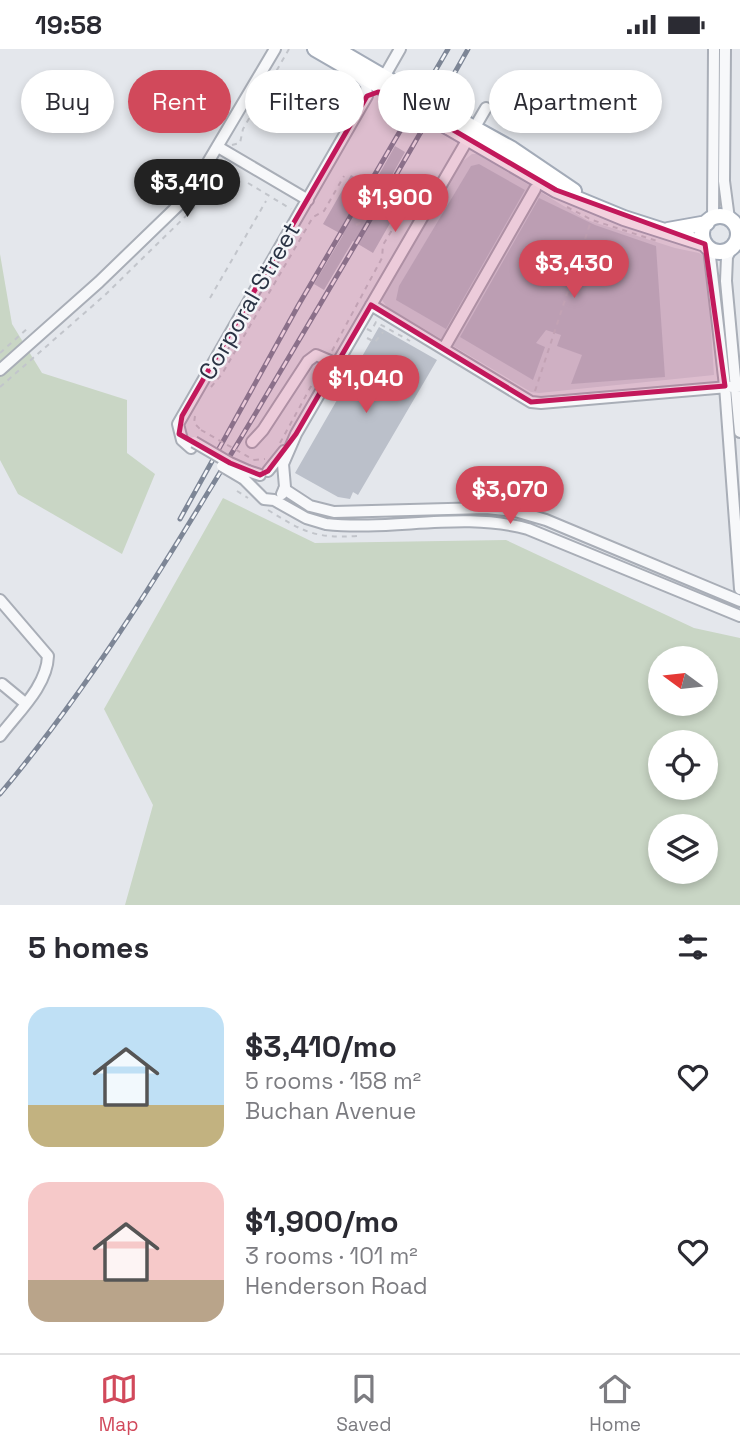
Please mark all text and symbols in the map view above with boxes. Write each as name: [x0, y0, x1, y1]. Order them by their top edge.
text: 19:58: [35, 8, 102, 42]
chip: Buy: [21, 70, 114, 133]
chip: Rent: [128, 70, 231, 133]
chip: Filters: [245, 70, 364, 133]
chip: New: [378, 70, 475, 133]
chip: Apartment: [489, 70, 662, 133]
pin: $3,410: [130, 159, 244, 219]
text: $3,410: [150, 167, 224, 197]
pin: $1,900: [338, 174, 452, 234]
text: $1,900: [357, 182, 433, 212]
street label: Corporal Street: [191, 216, 307, 386]
pin: $3,430: [517, 240, 631, 300]
text: $3,430: [535, 248, 613, 278]
pin: $1,040: [309, 355, 423, 415]
text: $1,040: [328, 363, 404, 393]
pin: $3,070: [453, 467, 567, 526]
text: $3,070: [472, 474, 548, 504]
north arrow: [648, 646, 718, 716]
map controls: [648, 646, 718, 884]
button: locate: [648, 730, 718, 800]
button: layers: [648, 814, 718, 884]
text: 5 homes: [28, 928, 149, 967]
icon: filters: [674, 928, 712, 966]
text: $3,410/mo: [245, 1027, 397, 1066]
icon: home: [84, 1035, 168, 1119]
icon: heart: [674, 1058, 712, 1096]
text: 5 rooms · 158 m²: [245, 1066, 421, 1096]
text: Buchan Avenue: [245, 1096, 416, 1126]
text: $1,900/mo: [245, 1202, 399, 1241]
icon: home: [84, 1210, 168, 1294]
icon: heart: [674, 1233, 712, 1271]
text: 3 rooms · 101 m²: [245, 1241, 418, 1271]
text: Henderson Road: [245, 1271, 427, 1301]
tab: Map: [99, 1370, 138, 1437]
tab: Saved: [336, 1370, 392, 1437]
tab: Home: [589, 1370, 641, 1437]

